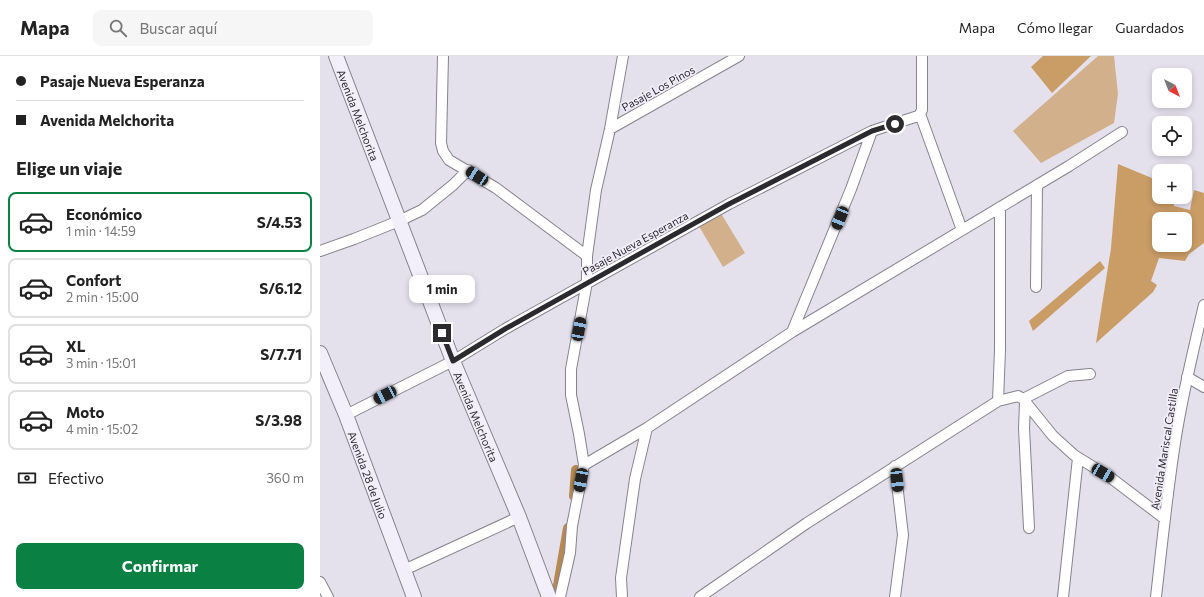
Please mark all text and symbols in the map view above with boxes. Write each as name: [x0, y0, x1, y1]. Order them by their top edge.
search box: [93, 10, 373, 46]
text: Mapa: [20, 16, 69, 39]
icon: search: [107, 17, 129, 39]
text: Buscar aquí: [139, 19, 217, 37]
text: Mapa: [959, 19, 995, 36]
text: Cómo llegar: [1017, 19, 1093, 36]
text: Guardados: [1115, 19, 1184, 36]
street label: Pasaje Los Pinos: [619, 63, 697, 113]
street label: Avenida Melchorita: [335, 67, 382, 162]
north arrow: [1152, 68, 1192, 108]
map controls: [1152, 68, 1192, 252]
text: Pasaje Nueva Esperanza: [40, 72, 205, 90]
text: Avenida Melchorita: [40, 111, 174, 129]
route start: [886, 115, 904, 133]
button: locate: [1152, 116, 1192, 156]
text: Elige un viaje: [16, 157, 122, 179]
car: [464, 164, 490, 188]
button: +: [1152, 164, 1192, 204]
icon: car: [18, 204, 54, 240]
text: Económico: [66, 205, 142, 223]
car: [830, 205, 850, 231]
street label: Pasaje Nueva Esperanza: [580, 208, 690, 278]
button: −: [1152, 212, 1192, 252]
text: S/4.53: [257, 213, 302, 231]
text: 1 min · 14:59: [66, 223, 136, 239]
icon: car: [18, 270, 54, 306]
text: Confort: [66, 271, 121, 289]
callout: 1 min: [409, 275, 475, 303]
text: S/6.12: [259, 279, 302, 297]
text: 1 min: [427, 281, 457, 297]
text: 2 min · 15:00: [66, 289, 139, 305]
car: [571, 316, 587, 342]
route end: [433, 324, 451, 342]
icon: car: [18, 336, 54, 372]
text: XL: [66, 337, 85, 355]
text: S/7.71: [260, 345, 302, 363]
text: 3 min · 15:01: [66, 355, 136, 371]
street label: Avenida Melchorita: [452, 369, 501, 464]
car: [372, 384, 398, 406]
street label: Avenida Mariscal Castilla: [1148, 387, 1180, 511]
icon: car: [18, 402, 54, 438]
text: Moto: [66, 403, 105, 421]
text: S/3.98: [255, 411, 302, 429]
text: 4 min · 15:02: [66, 421, 138, 437]
street label: Avenida 28 de Julio: [346, 429, 391, 521]
car: [1090, 462, 1116, 484]
icon: cash: [16, 467, 38, 489]
car: [573, 467, 589, 493]
car: [890, 467, 904, 493]
text: Efectivo: [48, 469, 104, 487]
text: 360 m: [266, 470, 304, 486]
button: Confirmar: [16, 543, 304, 589]

